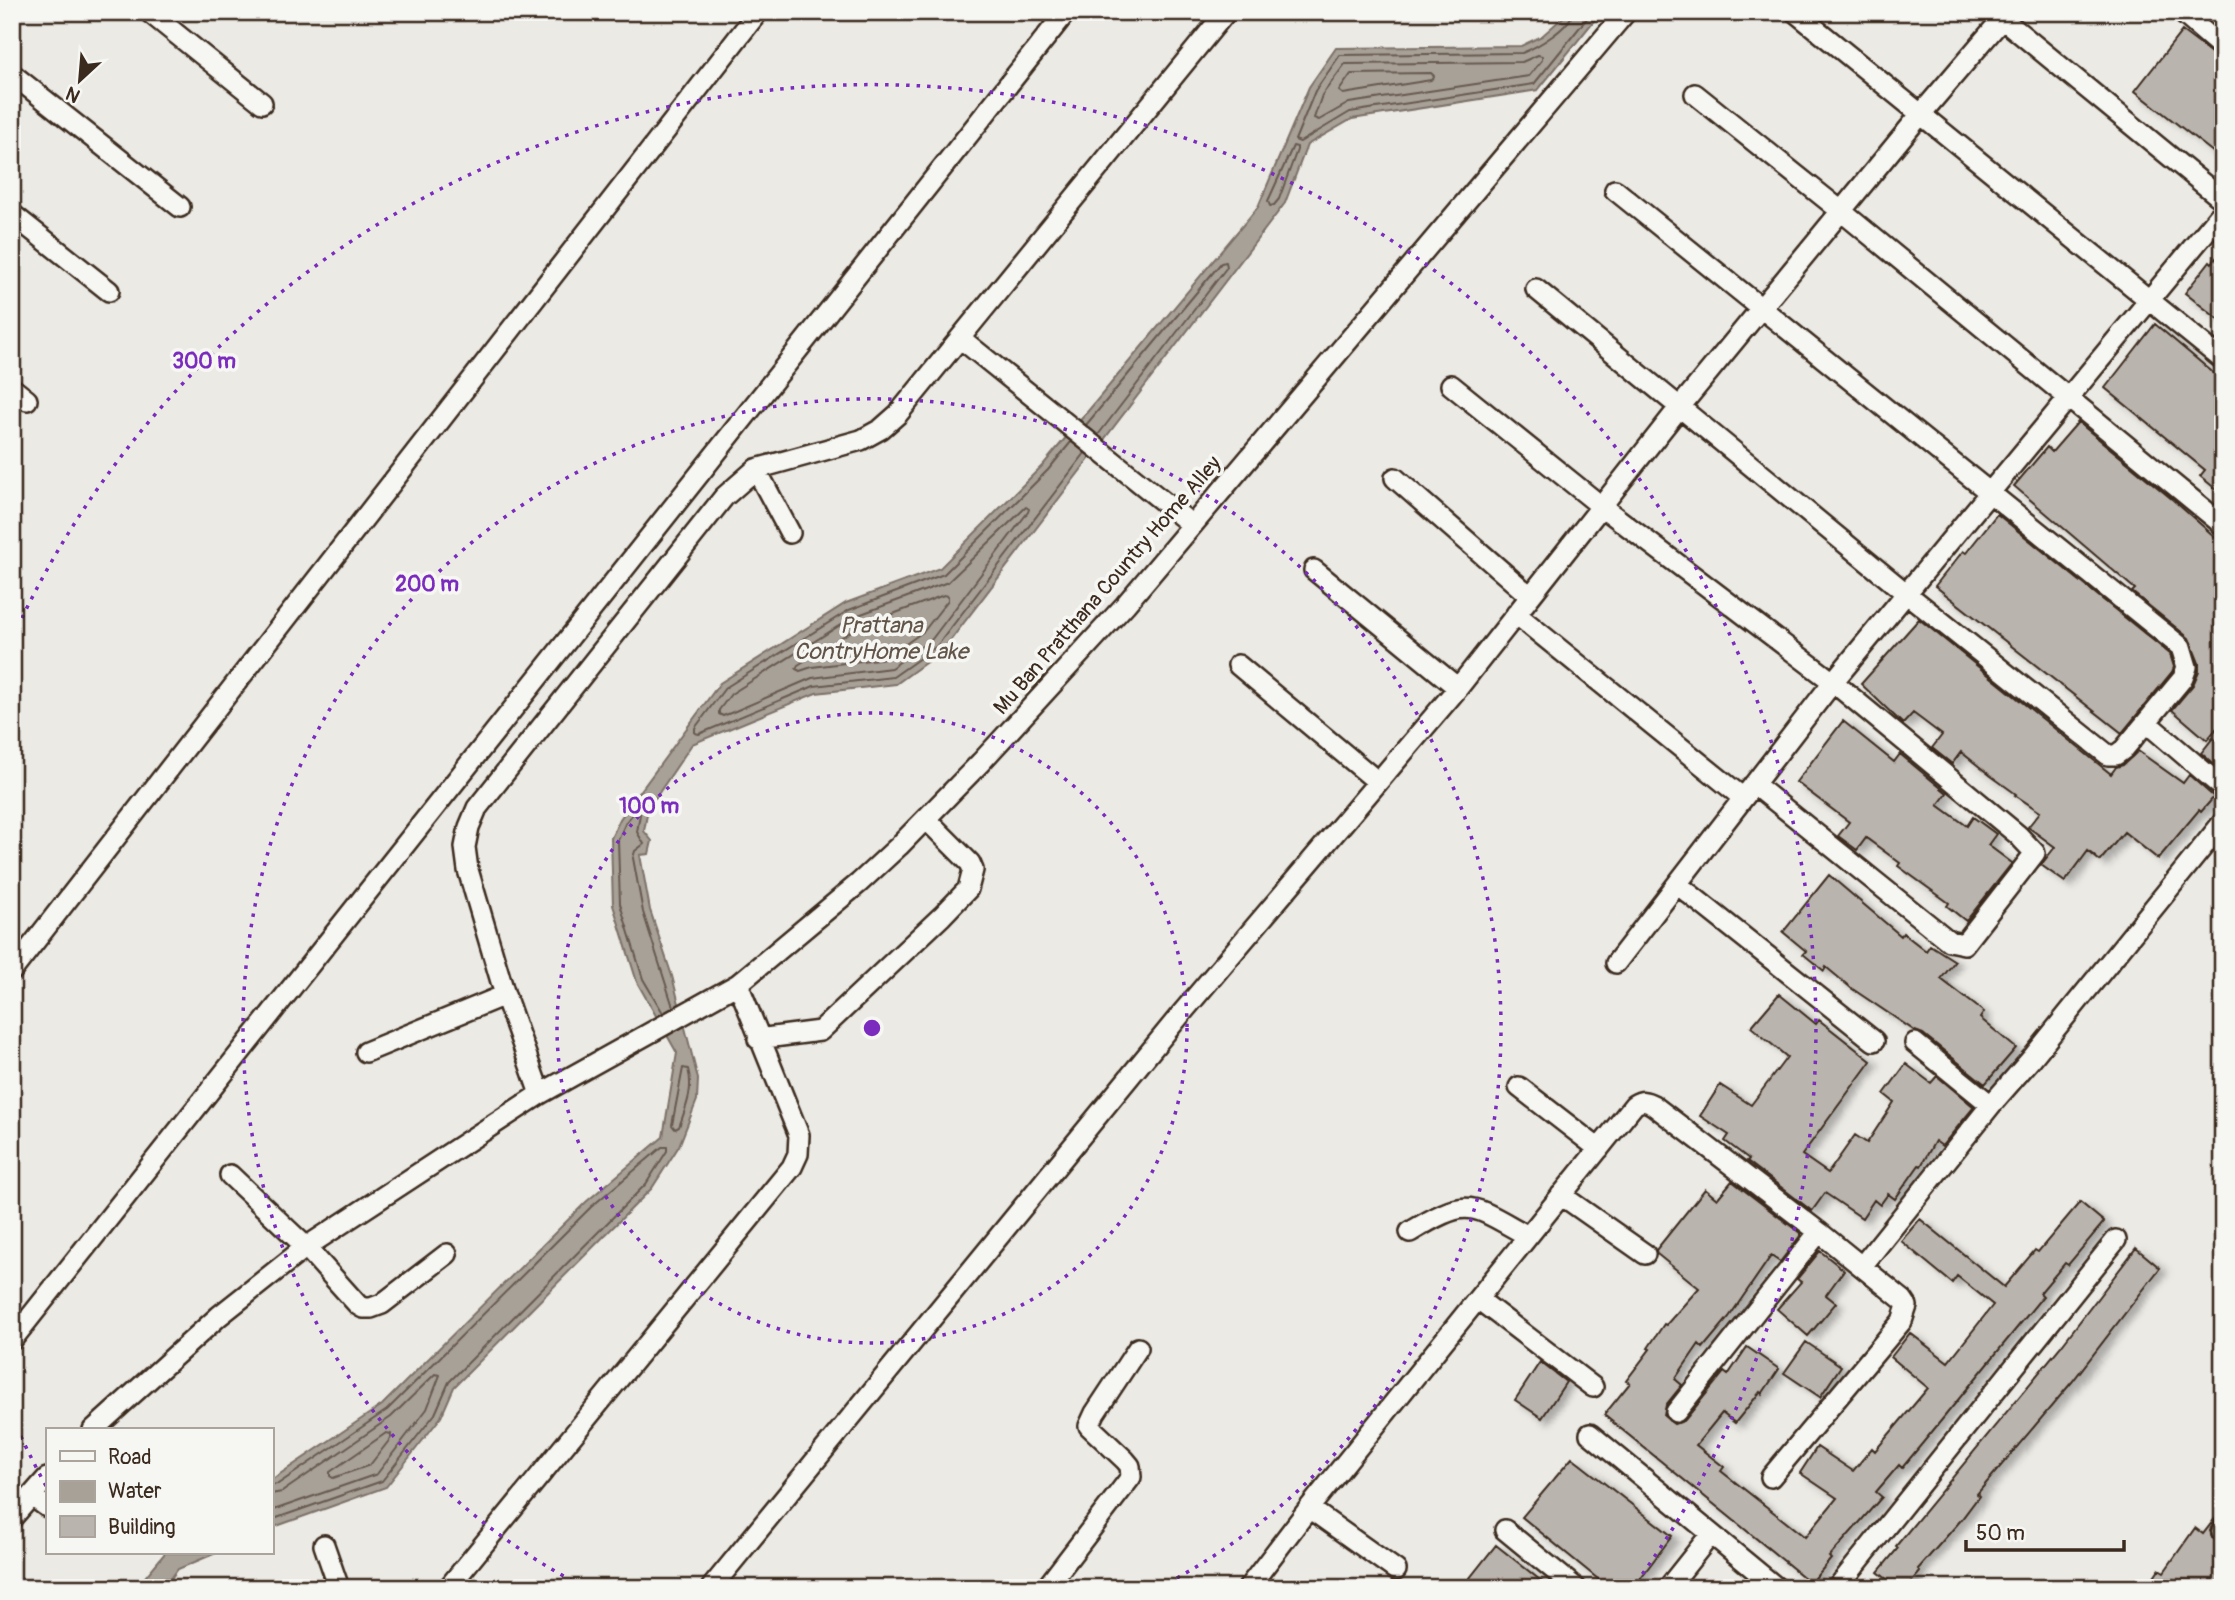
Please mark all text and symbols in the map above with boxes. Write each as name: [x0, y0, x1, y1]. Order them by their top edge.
north arrow: [46, 46, 116, 116]
text: N: [62, 81, 84, 108]
text: 300 m: [172, 348, 236, 375]
street label: Mu Ban Pratthana Country Home Alley: [988, 450, 1227, 720]
text: 200 m: [395, 571, 459, 598]
water label: Prattana ContryHome Lake: [794, 611, 971, 666]
text: 100 m: [619, 793, 679, 820]
centre of rings: [860, 1016, 884, 1040]
legend: [46, 1428, 273, 1554]
text: Road: [108, 1444, 152, 1471]
text: Water: [108, 1478, 162, 1505]
scale bar: [1966, 1509, 2123, 1553]
text: Building: [108, 1514, 175, 1541]
text: 50 m: [1976, 1520, 2025, 1547]

